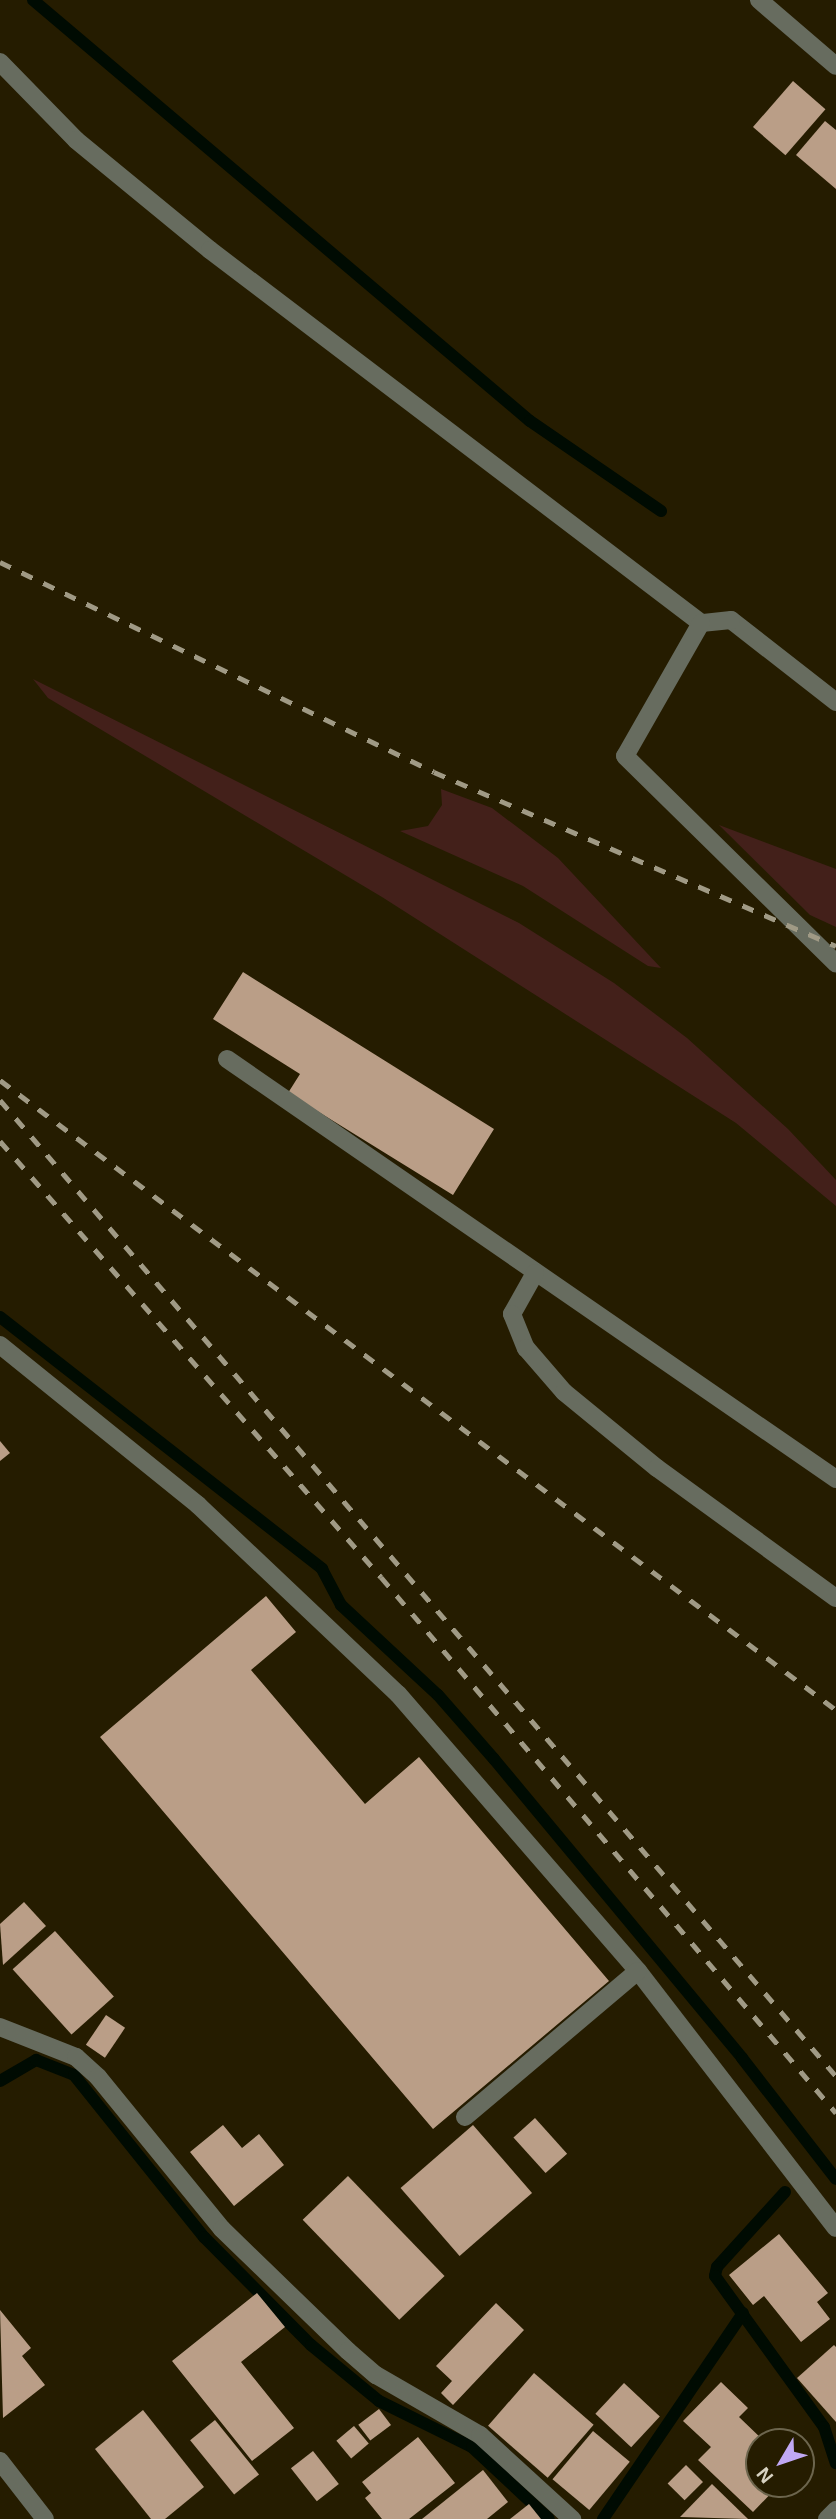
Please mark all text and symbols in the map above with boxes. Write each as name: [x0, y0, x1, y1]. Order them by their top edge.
north arrow: [745, 2428, 815, 2498]
text: N: [752, 2463, 777, 2487]

